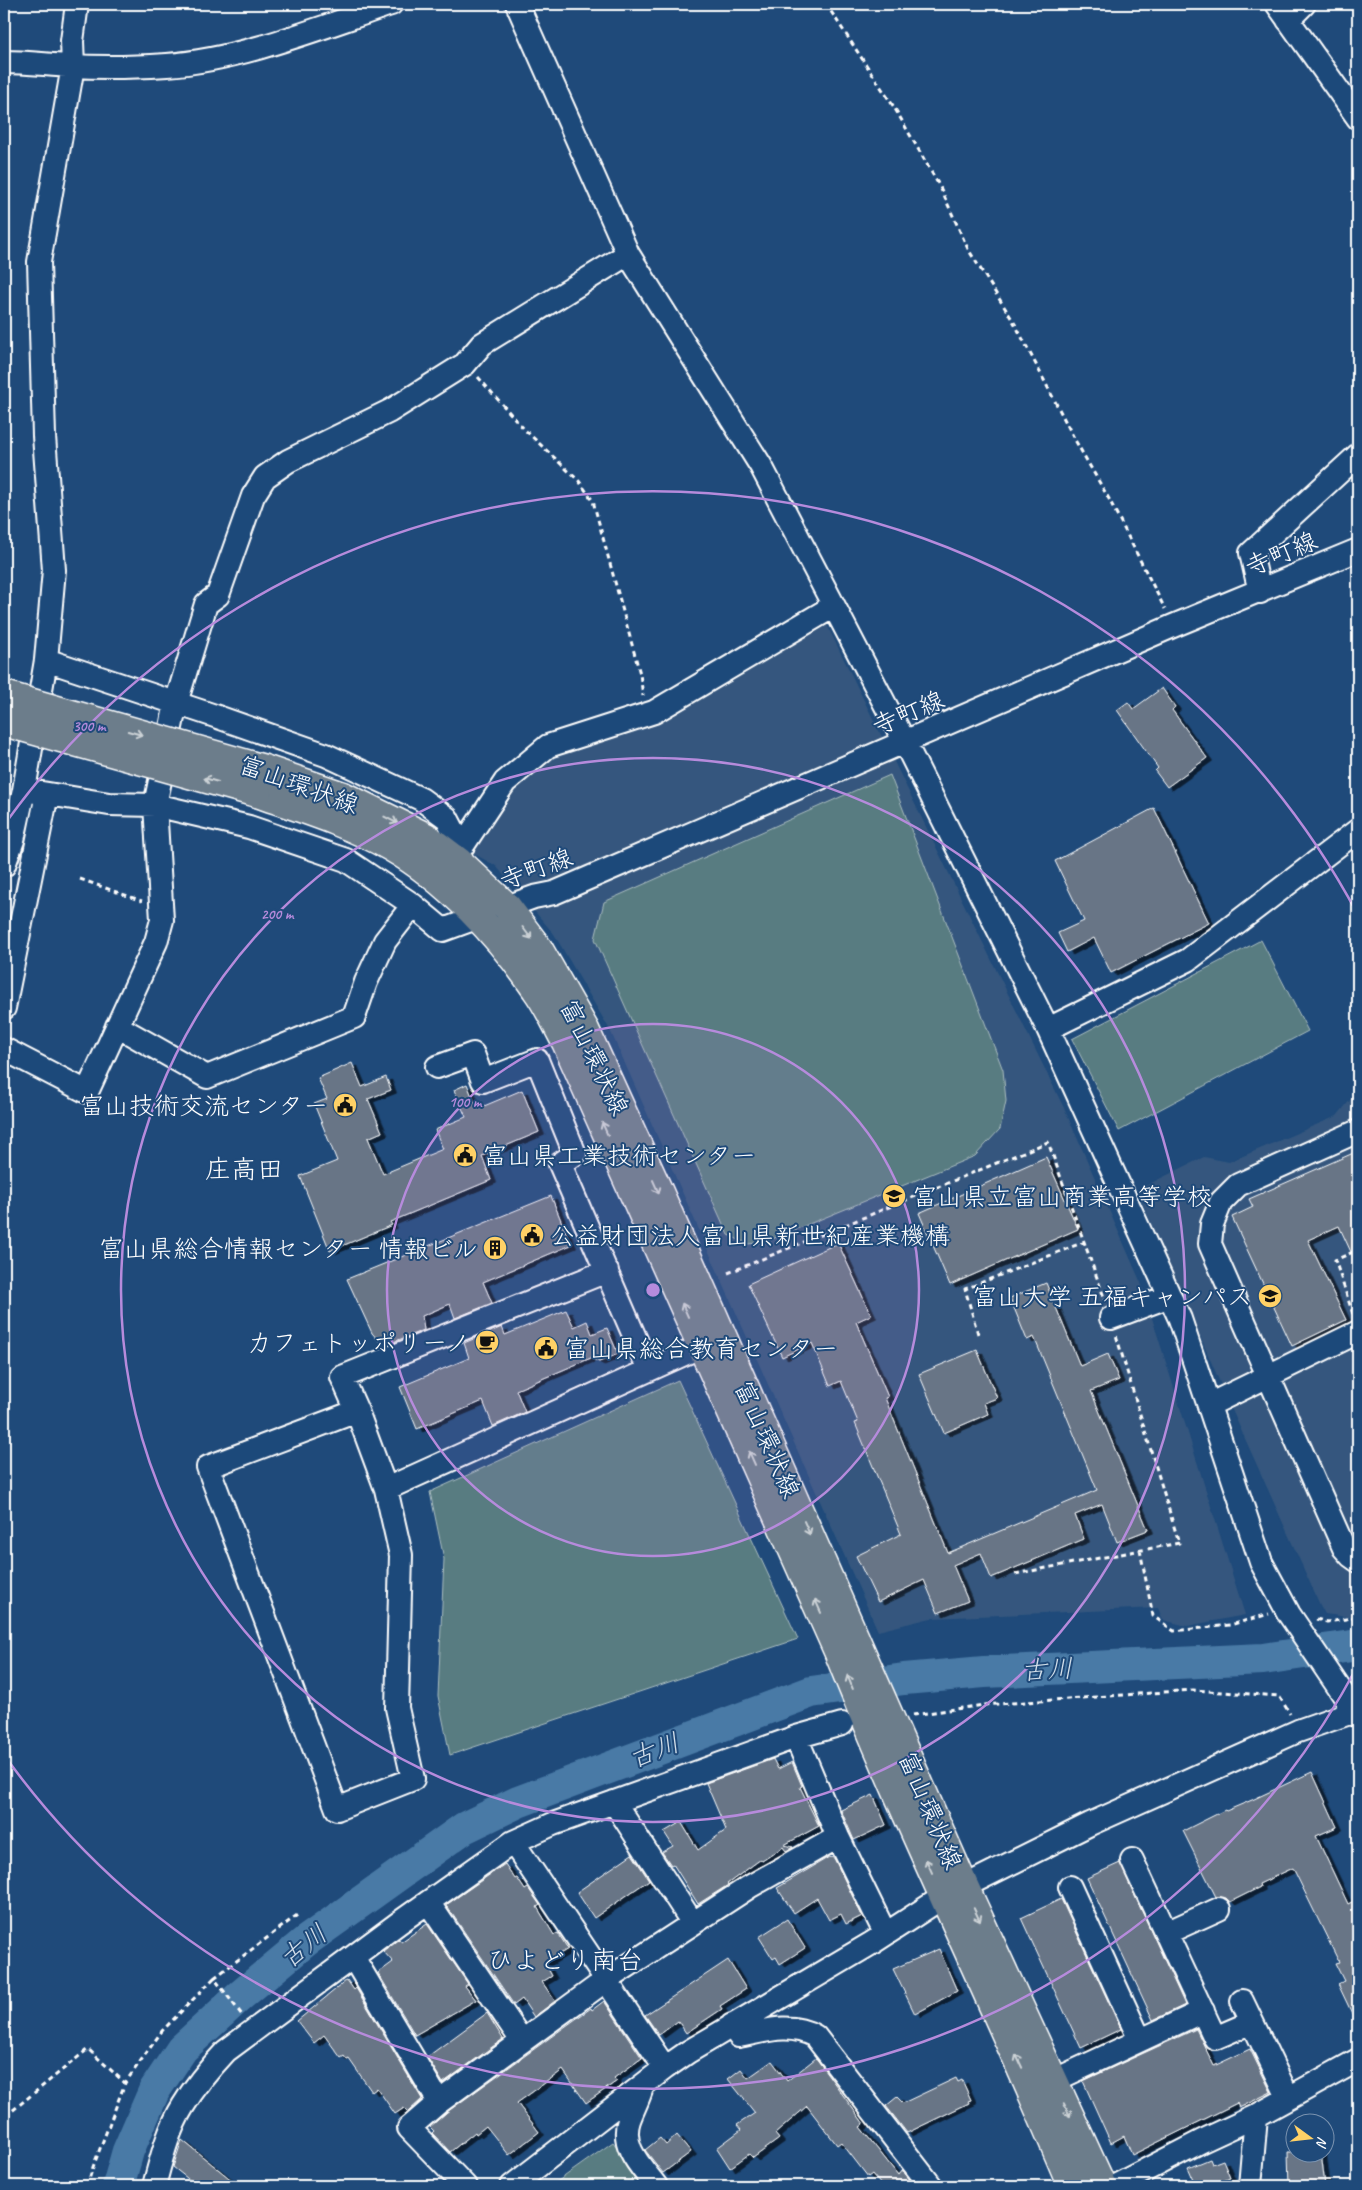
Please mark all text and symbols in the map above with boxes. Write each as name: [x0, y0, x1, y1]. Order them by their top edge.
street label: 寺町線: [1241, 525, 1322, 583]
street label: 寺町線: [868, 684, 949, 742]
text: 300 m: [73, 717, 107, 736]
one-way arrow: [126, 728, 142, 738]
street label: 富山環状線: [234, 749, 363, 821]
one-way arrow: [203, 775, 219, 785]
one-way arrow: [383, 815, 398, 825]
street label: 寺町線: [496, 841, 577, 897]
text: 200 m: [261, 905, 295, 924]
one-way arrow: [522, 926, 532, 940]
street label: 富山環状線: [552, 994, 636, 1121]
place label: 富山技術交流センター: [79, 1090, 328, 1122]
public building icon: 富山技術交流センター: [332, 1092, 358, 1118]
text: 100 m: [449, 1093, 483, 1112]
one-way arrow: [599, 1122, 609, 1137]
place label: 富山県工業技術センター: [482, 1140, 756, 1172]
public building icon: 富山県工業技術センター: [452, 1142, 478, 1168]
district label: 庄高田: [205, 1153, 283, 1186]
one-way arrow: [652, 1179, 662, 1194]
place label: 富山県立富山商業高等学校: [912, 1181, 1212, 1213]
school or university icon: 富山県立富山商業高等学校: [881, 1183, 907, 1209]
place label: 公益財団法人富山県新世紀産業機構: [550, 1220, 950, 1252]
public building icon: 公益財団法人富山県新世紀産業機構: [519, 1222, 545, 1248]
place label: 富山県総合情報センター 情報ビル: [98, 1233, 478, 1265]
building icon: 富山県総合情報センター 情報ビル: [482, 1235, 508, 1261]
centre of rings: [644, 1281, 662, 1299]
place label: 富山大学 五福キャンパス: [972, 1281, 1252, 1313]
school or university icon: 富山大学 五福キャンパス: [1257, 1283, 1283, 1309]
one-way arrow: [680, 1303, 690, 1318]
place label: カフェトッポリーノ: [247, 1327, 470, 1359]
cafe icon: カフェトッポリーノ: [474, 1329, 500, 1355]
place label: 富山県総合教育センター: [564, 1333, 838, 1365]
public building icon: 富山県総合教育センター: [533, 1335, 559, 1361]
street label: 富山環状線: [727, 1376, 807, 1503]
one-way arrow: [746, 1451, 756, 1466]
one-way arrow: [802, 1520, 812, 1535]
one-way arrow: [812, 1599, 822, 1614]
water label: 古川: [1020, 1652, 1074, 1687]
one-way arrow: [845, 1675, 854, 1690]
water label: 古川: [624, 1726, 684, 1775]
street label: 富山環状線: [891, 1747, 969, 1874]
one-way arrow: [924, 1859, 934, 1874]
one-way arrow: [973, 1907, 983, 1922]
water label: 古川: [273, 1917, 334, 1976]
district label: ひよどり南台: [487, 1944, 643, 1977]
one-way arrow: [1014, 2054, 1023, 2069]
one-way arrow: [1062, 2102, 1072, 2117]
north arrow: [1284, 2112, 1334, 2162]
text: N: [1312, 2135, 1331, 2150]

